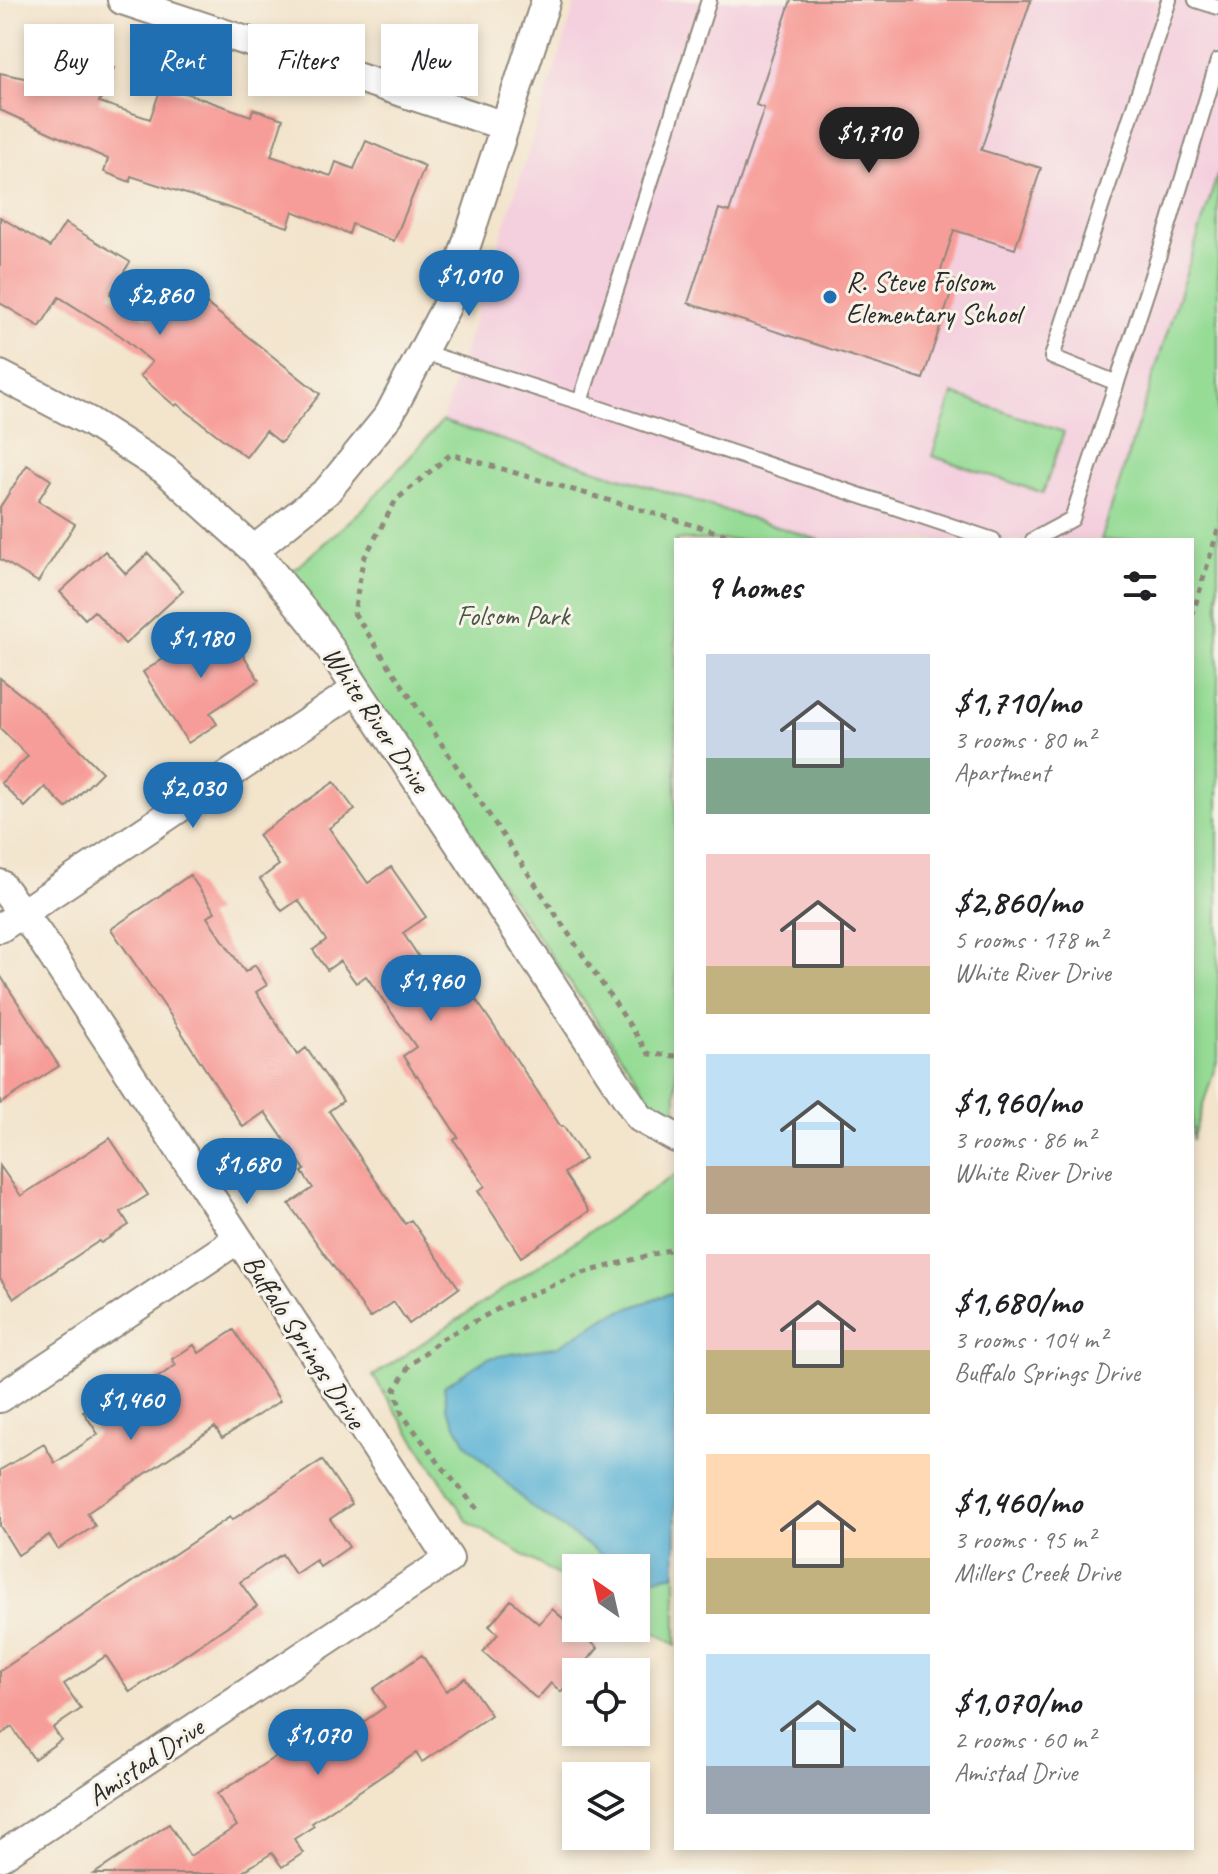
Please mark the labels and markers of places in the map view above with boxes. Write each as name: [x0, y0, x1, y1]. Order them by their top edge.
pin: $1,710: [804, 107, 934, 175]
pin: $1,010: [404, 250, 534, 318]
place label: R. Steve Folsom Elementary School: [846, 264, 1026, 331]
pin: $2,860: [95, 269, 225, 337]
marker: R. Steve Folsom Elementary School: [821, 288, 839, 306]
pin: $1,180: [136, 612, 266, 680]
pin: $2,030: [128, 762, 258, 830]
pin: $1,960: [366, 955, 496, 1023]
pin: $1,680: [182, 1138, 312, 1206]
pin: $1,460: [66, 1374, 196, 1442]
pin: $1,070: [253, 1709, 383, 1777]

